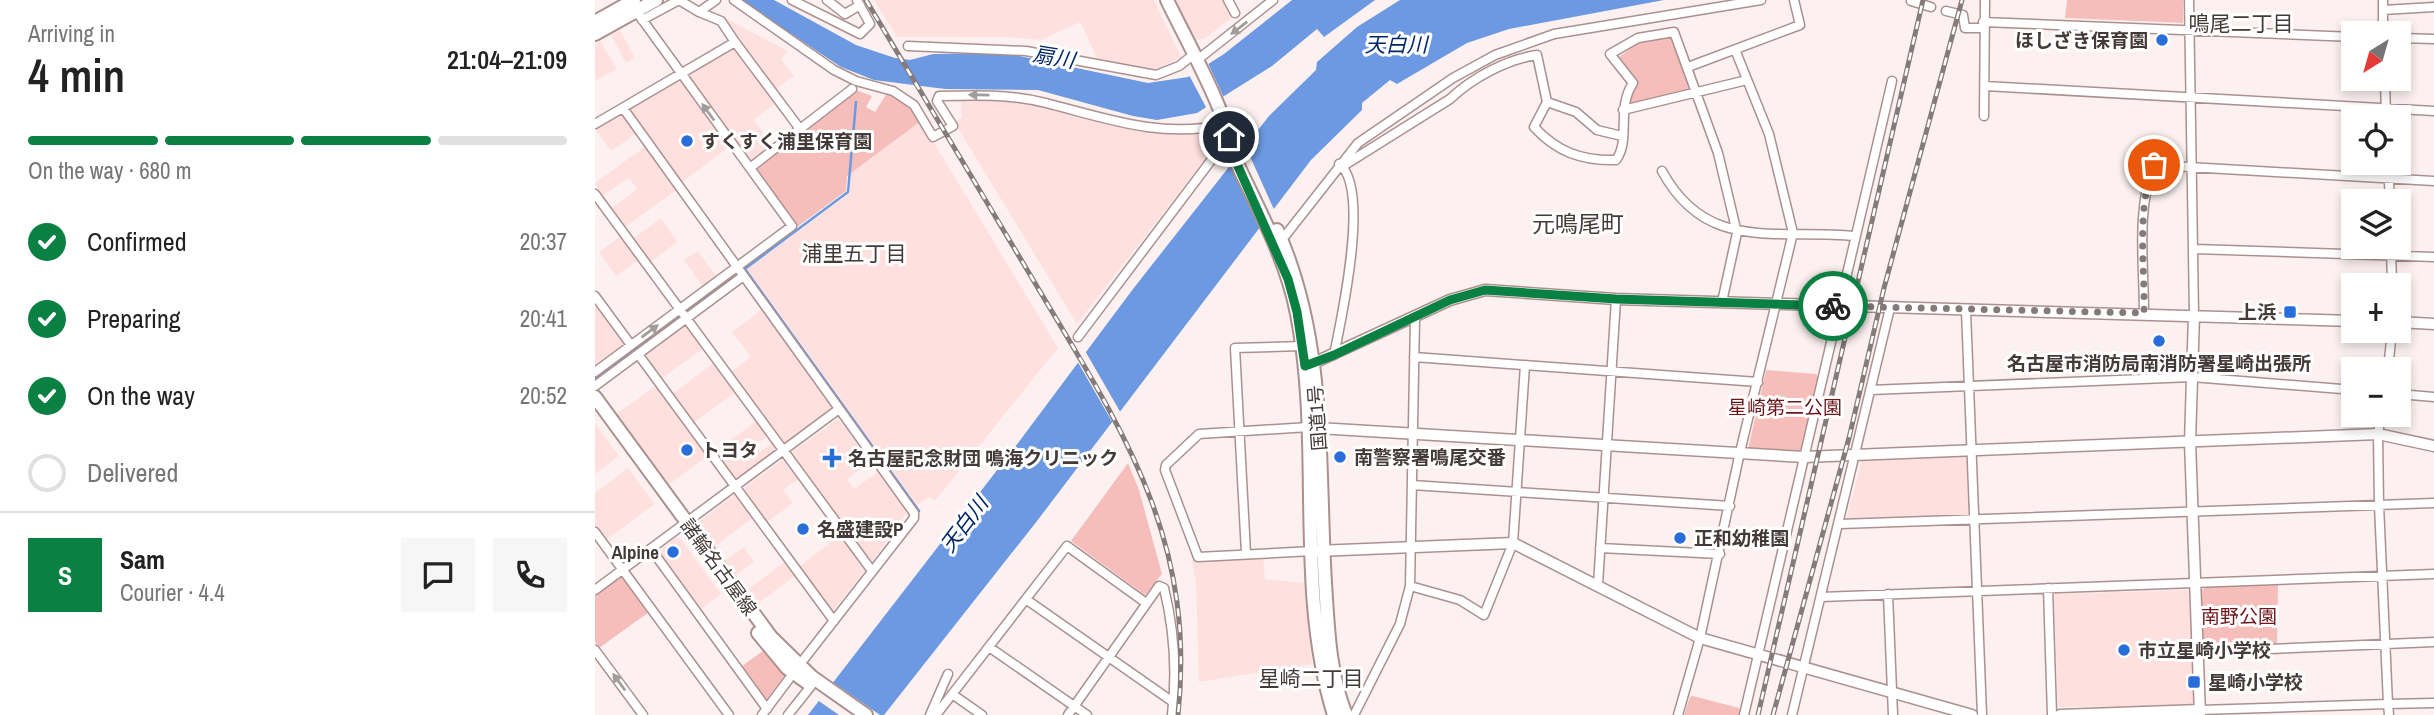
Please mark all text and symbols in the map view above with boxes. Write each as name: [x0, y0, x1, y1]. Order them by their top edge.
district label: 鳴尾二丁目: [2189, 9, 2294, 38]
text: Arriving in: [28, 18, 115, 49]
one-way arrow: [1230, 20, 1247, 35]
north arrow: [2341, 21, 2411, 91]
map controls: [2341, 21, 2411, 427]
place label: ほしざき保育園: [2015, 27, 2148, 53]
water label: 天白川: [1365, 30, 1429, 59]
marker: ほしざき保育園: [2154, 32, 2170, 48]
water label: 扇川: [1031, 39, 1079, 75]
text: 21:04–21:09: [447, 42, 567, 77]
text: 4 min: [28, 44, 125, 106]
one-way arrow: [968, 89, 990, 101]
one-way arrow: [701, 103, 715, 121]
button: locate: [2341, 105, 2411, 175]
pin: [1199, 107, 1259, 167]
icon: home: [1210, 118, 1248, 156]
place label: すくすく浦里保育園: [701, 128, 872, 154]
marker: すくすく浦里保育園: [679, 133, 695, 149]
pin: [2124, 135, 2184, 195]
icon: bag: [2135, 146, 2173, 184]
text: On the way · 680 m: [28, 155, 192, 186]
button: layers: [2341, 189, 2411, 259]
district label: 元鳴尾町: [1532, 208, 1624, 239]
icon: check: [28, 223, 66, 261]
text: Confirmed: [87, 224, 187, 259]
text: 20:37: [520, 226, 567, 257]
district label: 浦里五丁目: [802, 239, 907, 268]
courier: [1798, 271, 1868, 341]
button: +: [2341, 273, 2411, 343]
icon: bike: [1814, 287, 1852, 325]
place label: 上浜: [2238, 299, 2276, 325]
icon: check: [28, 300, 66, 338]
text: Preparing: [87, 301, 181, 336]
text: 20:41: [520, 303, 567, 334]
marker: 上浜: [2282, 304, 2298, 320]
one-way arrow: [641, 324, 659, 338]
marker: 名古屋市消防局南消防署星崎出張所: [2151, 333, 2167, 349]
place label: 名古屋市消防局南消防署星崎出張所: [2007, 350, 2311, 376]
button: −: [2341, 357, 2411, 427]
icon: check: [28, 377, 66, 415]
text: On the way: [87, 378, 195, 413]
text: 20:52: [520, 380, 567, 411]
street label: 国道1号: [1302, 384, 1332, 452]
park label: 星崎第二公園: [1728, 394, 1842, 420]
place label: トヨタ: [701, 437, 758, 463]
marker: トヨタ: [679, 442, 695, 458]
place label: 南警察署鳴尾交番: [1354, 444, 1506, 470]
place label: 名古屋記念財団 鳴海クリニック: [848, 445, 1118, 471]
marker: 名古屋記念財団 鳴海クリニック: [822, 448, 842, 468]
marker: 南警察署鳴尾交番: [1332, 449, 1348, 465]
text: Delivered: [87, 455, 178, 490]
water label: 天白川: [933, 489, 996, 558]
street label: 諸輪名古屋線: [675, 513, 763, 621]
place label: 名盛建設P: [817, 516, 903, 542]
marker: 名盛建設P: [795, 521, 811, 537]
place label: 正和幼稚園: [1694, 525, 1789, 551]
marker: 正和幼稚園: [1672, 530, 1688, 546]
button: chat: [401, 538, 475, 612]
button: phone: [493, 538, 567, 612]
place label: Alpine: [611, 539, 659, 565]
text: Sam: [120, 542, 165, 577]
marker: Alpine: [665, 544, 681, 560]
text: S: [58, 558, 72, 593]
text: Courier · 4.4: [120, 577, 225, 608]
park label: 南野公園: [2201, 603, 2277, 629]
place label: 市立星崎小学校: [2138, 637, 2271, 663]
marker: 市立星崎小学校: [2116, 642, 2132, 658]
district label: 星崎二丁目: [1259, 664, 1364, 693]
place label: 星崎小学校: [2208, 669, 2303, 695]
one-way arrow: [612, 673, 626, 691]
marker: 星崎小学校: [2186, 674, 2202, 690]

